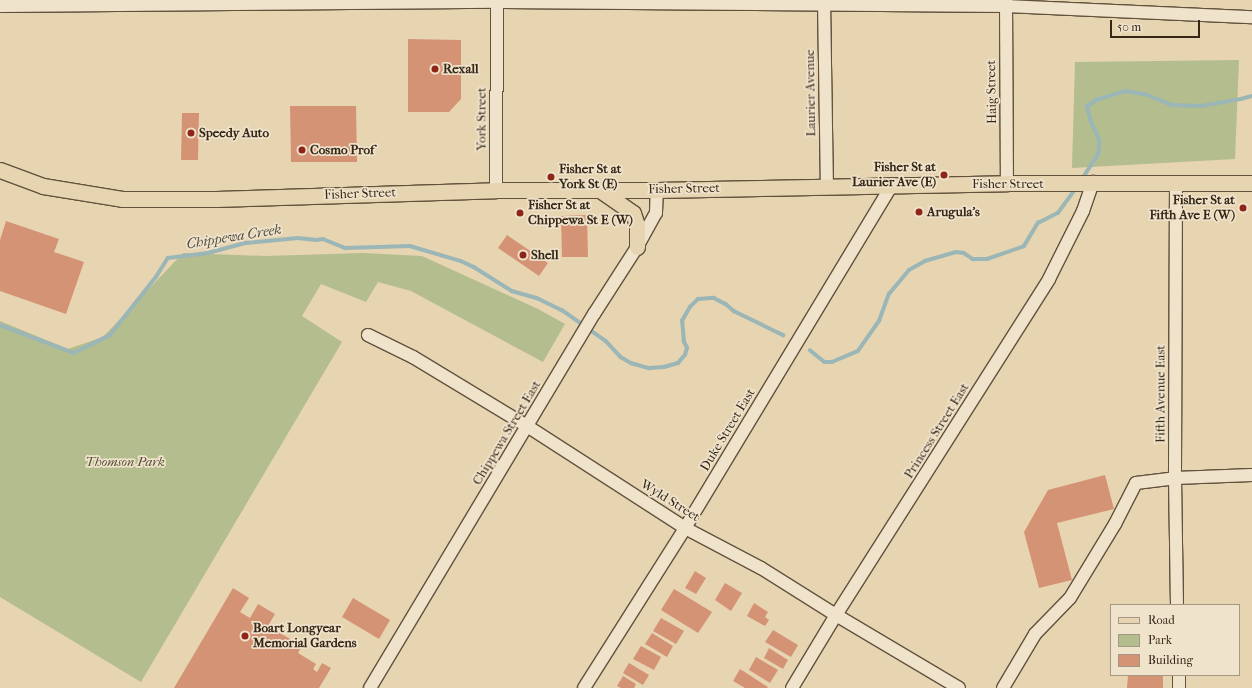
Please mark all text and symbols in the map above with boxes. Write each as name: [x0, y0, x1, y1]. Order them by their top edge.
scale bar: [1112, 12, 1202, 38]
text: 50 m: [1117, 20, 1141, 34]
street label: Laurier Avenue: [802, 49, 820, 137]
street label: Haig Street: [984, 60, 1000, 124]
place label: Rexall: [443, 61, 479, 77]
marker: Rexall: [430, 64, 440, 74]
street label: York Street: [474, 87, 490, 151]
place label: Speedy Auto: [199, 125, 269, 141]
marker: Speedy Auto: [186, 128, 196, 138]
place label: Cosmo Prof: [310, 142, 374, 158]
marker: Cosmo Prof: [297, 145, 307, 155]
place label: Fisher St at Laurier Ave (E): [852, 160, 936, 191]
place label: Fisher St at York St (E): [559, 162, 621, 193]
marker: Fisher St at Laurier Ave (E): [939, 170, 949, 180]
marker: Fisher St at York St (E): [546, 172, 556, 182]
street label: Fisher Street: [972, 176, 1044, 192]
street label: Fisher Street: [648, 181, 720, 197]
street label: Fisher Street: [324, 185, 396, 203]
place label: Fisher St at Fifth Ave E (W): [1149, 193, 1235, 224]
place label: Fisher St at Chippewa St E (W): [528, 198, 633, 229]
marker: Fisher St at Fifth Ave E (W): [1238, 203, 1248, 213]
place label: Arugula’s: [927, 204, 980, 220]
marker: Arugula’s: [914, 207, 924, 217]
marker: Fisher St at Chippewa St E (W): [515, 208, 525, 218]
water label: Chippewa Creek: [185, 221, 283, 253]
place label: Shell: [531, 247, 559, 263]
marker: Shell: [518, 250, 528, 260]
street label: Fifth Avenue East: [1153, 345, 1169, 443]
street label: Chippewa Street East: [470, 378, 544, 488]
street label: Princess Street East: [901, 380, 973, 482]
street label: Duke Street East: [697, 386, 759, 474]
park label: Thomson Park: [85, 454, 165, 470]
street label: Wyld Street: [637, 477, 703, 525]
legend: [1110, 604, 1240, 676]
text: Road: [1148, 613, 1175, 627]
place label: Boart Longyear Memorial Gardens: [253, 621, 357, 652]
marker: Boart Longyear Memorial Gardens: [240, 631, 250, 641]
text: Park: [1148, 633, 1172, 647]
text: Building: [1148, 653, 1193, 667]

